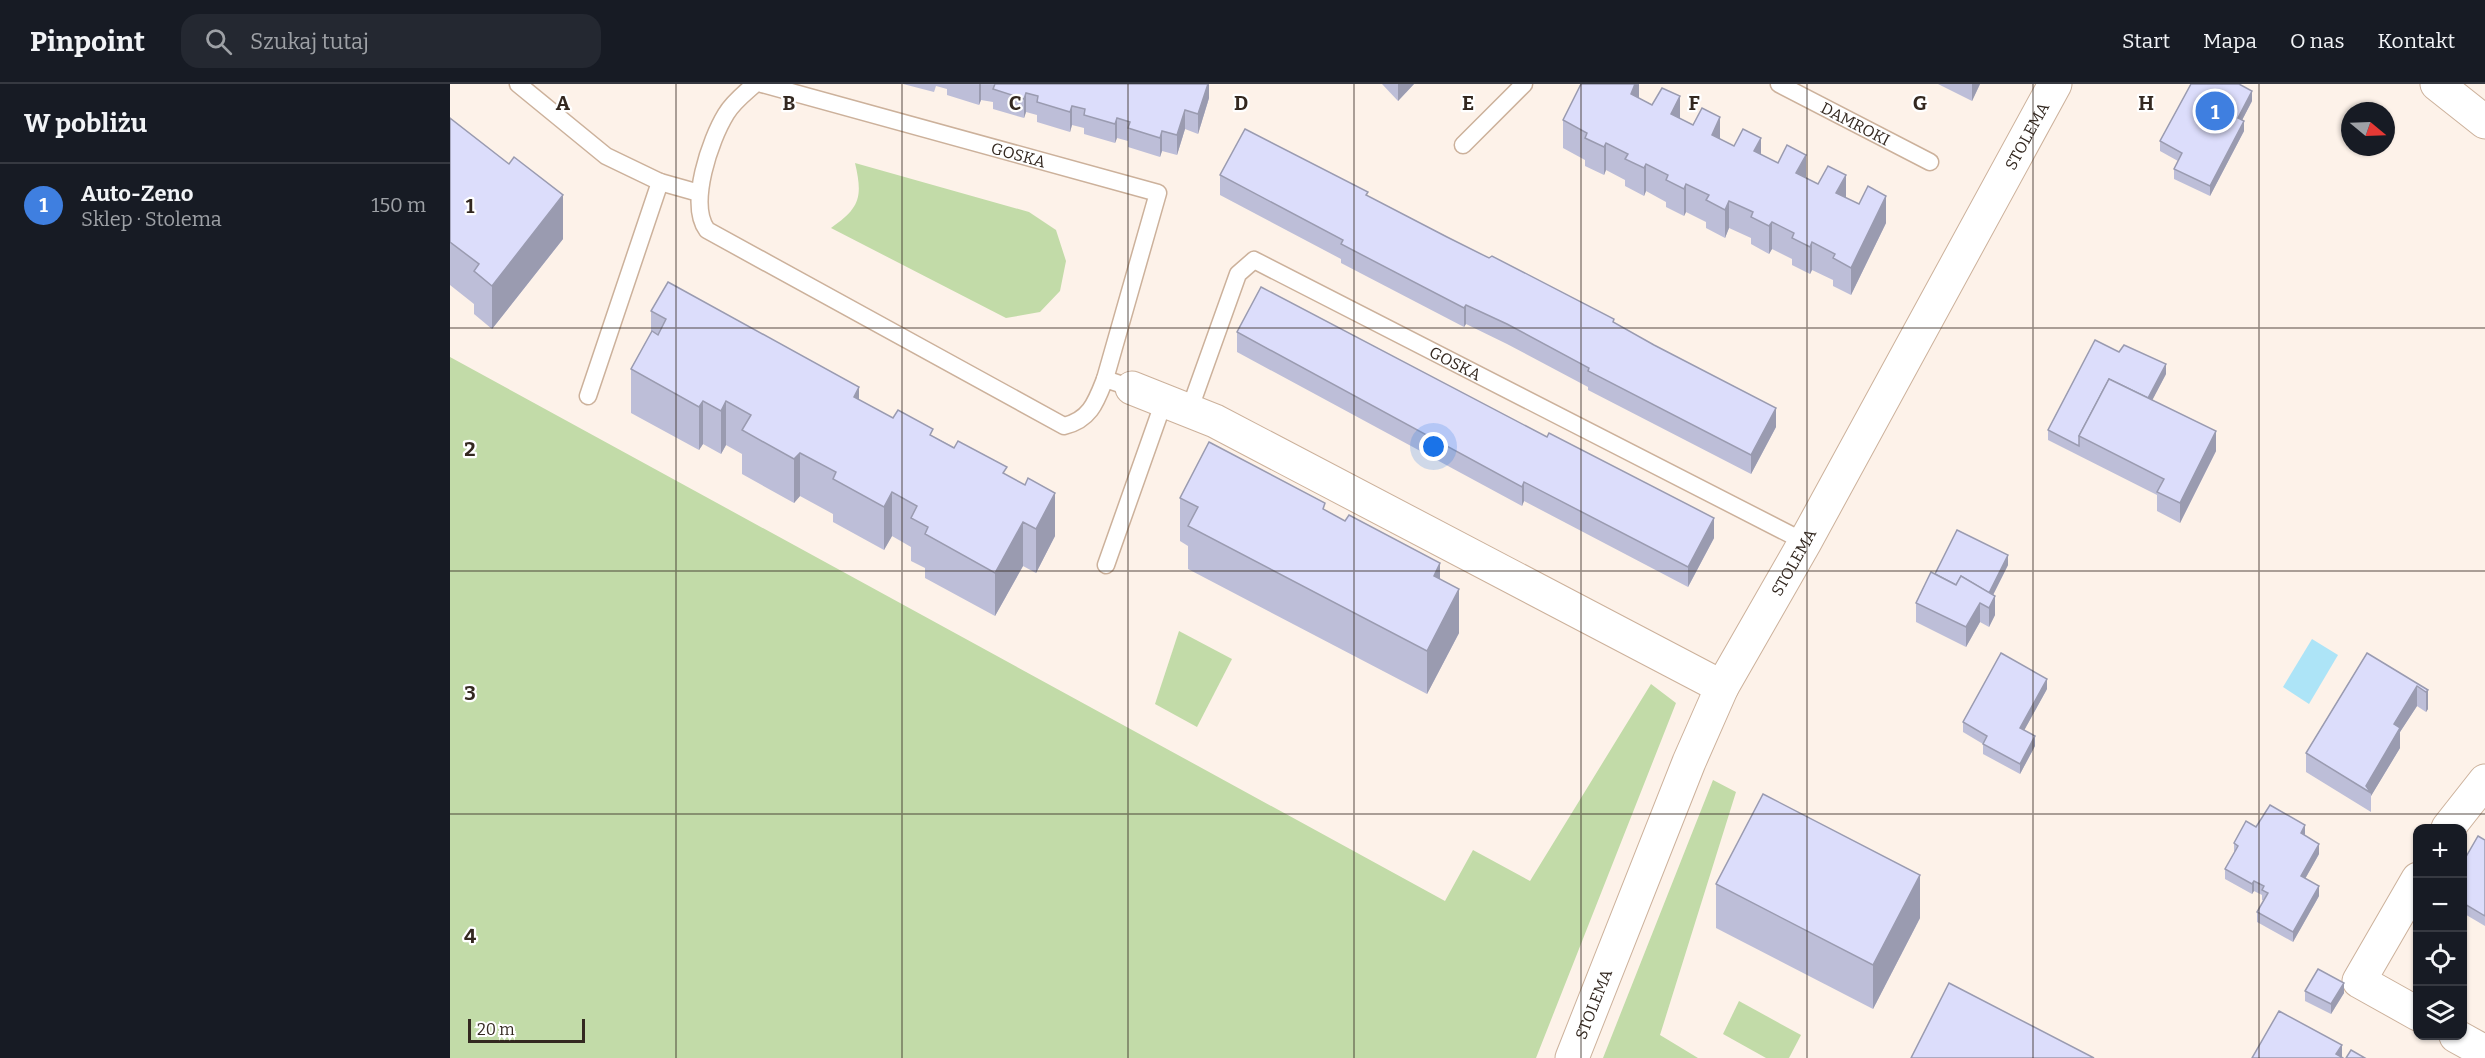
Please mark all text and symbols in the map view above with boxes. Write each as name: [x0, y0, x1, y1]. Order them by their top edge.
search box: [181, 14, 601, 68]
text: Pinpoint: [30, 25, 145, 58]
icon: search: [202, 25, 235, 58]
text: Szukaj tutaj: [250, 28, 369, 55]
text: Start: [2122, 28, 2170, 54]
text: Mapa: [2203, 28, 2257, 54]
text: O nas: [2290, 28, 2345, 54]
text: Kontakt: [2378, 28, 2455, 54]
pin: 1: [2196, 88, 2234, 134]
text: A: [556, 91, 571, 115]
text: B: [783, 91, 796, 115]
text: C: [1009, 91, 1021, 115]
text: D: [1234, 91, 1248, 115]
text: E: [1462, 91, 1474, 115]
text: F: [1688, 91, 1700, 115]
text: G: [1913, 91, 1927, 115]
text: H: [2138, 91, 2154, 115]
street label: DAMROKI: [1818, 98, 1893, 149]
street label: STOLEMA: [2001, 98, 2053, 173]
north arrow: [2341, 102, 2395, 156]
text: W pobliżu: [24, 108, 147, 139]
street label: GOSKA: [989, 138, 1048, 171]
text: Auto-Zeno: [81, 180, 193, 207]
text: 1: [39, 193, 48, 217]
text: 150 m: [371, 193, 426, 217]
text: 1: [466, 194, 475, 218]
text: Sklep · Stolema: [81, 207, 222, 231]
street label: GOSKA: [1426, 342, 1485, 384]
your location: [1419, 432, 1448, 461]
text: 2: [464, 437, 476, 461]
street label: STOLEMA: [1767, 525, 1820, 599]
text: 3: [464, 681, 476, 705]
map controls: [2413, 824, 2467, 1040]
button: +: [2413, 824, 2467, 878]
button: −: [2413, 878, 2467, 932]
text: 4: [464, 924, 476, 948]
button: locate: [2413, 932, 2467, 986]
street label: STOLEMA: [1571, 966, 1616, 1042]
button: layers: [2413, 986, 2467, 1040]
scale bar: [468, 1016, 585, 1044]
text: 20 m: [477, 1020, 514, 1039]

